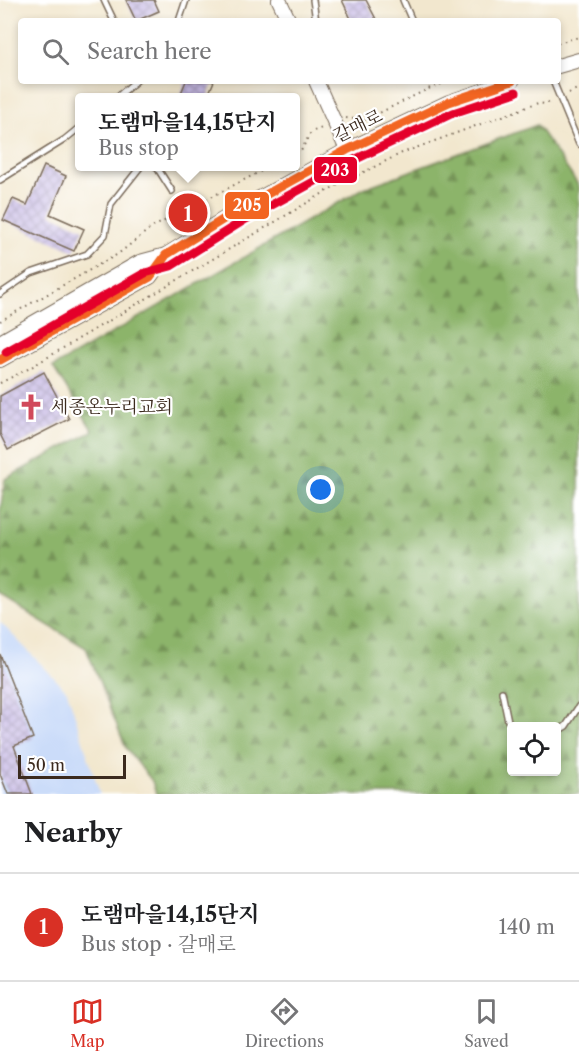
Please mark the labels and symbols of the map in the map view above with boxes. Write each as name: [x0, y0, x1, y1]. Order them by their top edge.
street label: 갈매로: [330, 105, 386, 147]
line badge: 203: [313, 156, 358, 184]
text: 203: [321, 160, 349, 180]
pin: 1: [168, 190, 207, 236]
line badge: 205: [224, 191, 270, 220]
text: 205: [233, 195, 261, 215]
church icon: 세종온누리교회: [16, 392, 46, 422]
place label: 세종온누리교회: [51, 396, 173, 418]
your location: [306, 475, 335, 504]
scale bar: [18, 752, 126, 780]

